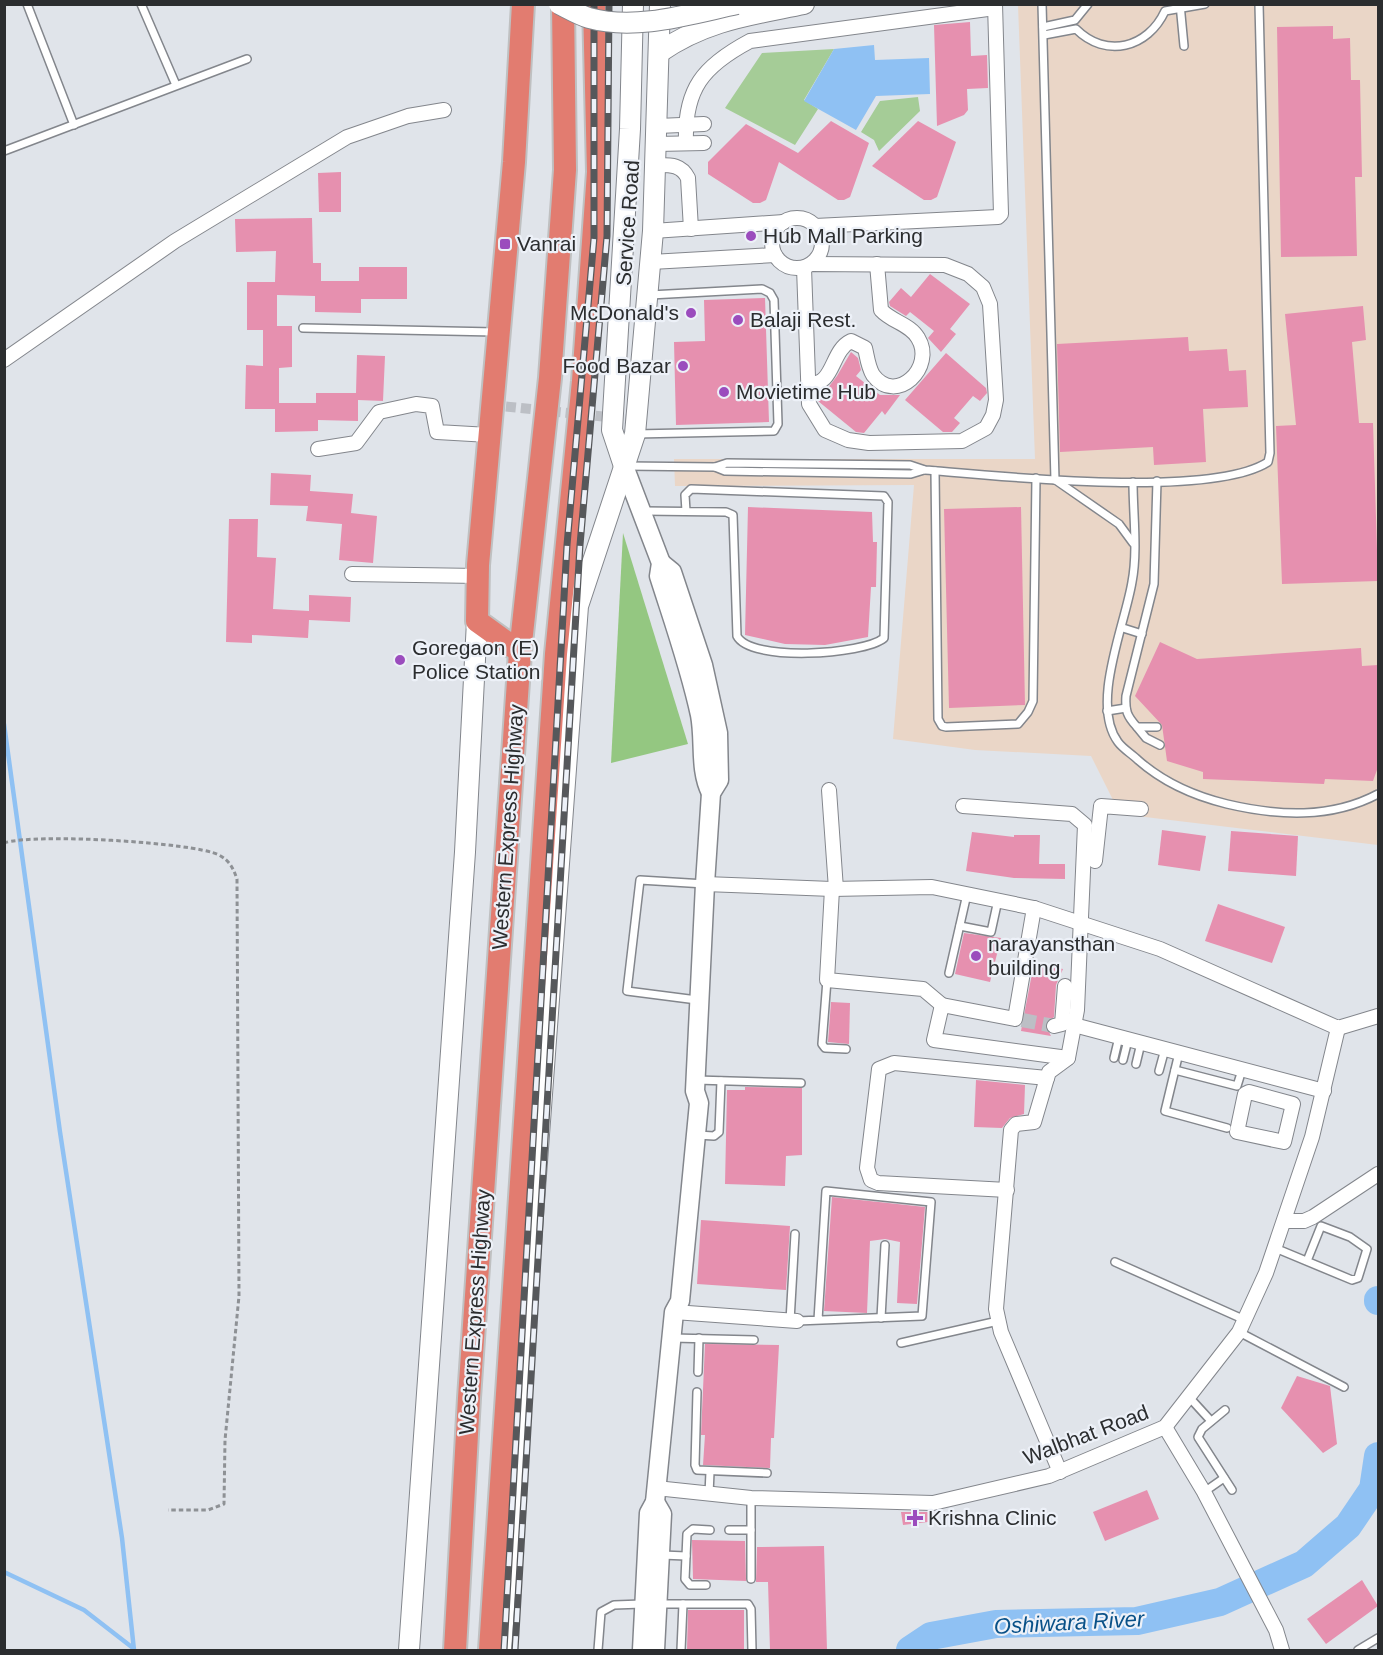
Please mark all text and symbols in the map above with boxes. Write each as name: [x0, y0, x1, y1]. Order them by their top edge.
street label: Service Road: [612, 159, 643, 287]
place label: Hub Mall Parking: [763, 224, 923, 247]
marker: Hub Mall Parking: [744, 229, 758, 243]
place label: Vanrai: [517, 232, 576, 255]
marker: Vanrai: [498, 237, 512, 251]
place label: McDonald's: [570, 301, 679, 324]
marker: McDonald's: [684, 306, 698, 320]
place label: Balaji Rest.: [750, 308, 856, 331]
marker: Balaji Rest.: [731, 313, 745, 327]
place label: Food Bazar: [562, 354, 671, 377]
marker: Food Bazar: [676, 359, 690, 373]
place label: Movietime Hub: [736, 380, 876, 403]
marker: Movietime Hub: [717, 385, 731, 399]
place label: Goregaon (E) Police Station: [412, 636, 540, 683]
marker: Goregaon (E) Police Station: [393, 653, 407, 667]
street label: Western Express Highway: [487, 703, 528, 950]
place label: narayansthan building: [988, 932, 1115, 979]
marker: narayansthan building: [969, 949, 983, 963]
street label: Western Express Highway: [454, 1188, 495, 1435]
street label: Walbhat Road: [1020, 1400, 1152, 1469]
place label: Krishna Clinic: [928, 1506, 1056, 1529]
marker: Krishna Clinic: [906, 1509, 924, 1527]
water label: Oshiwara River: [993, 1606, 1146, 1639]

